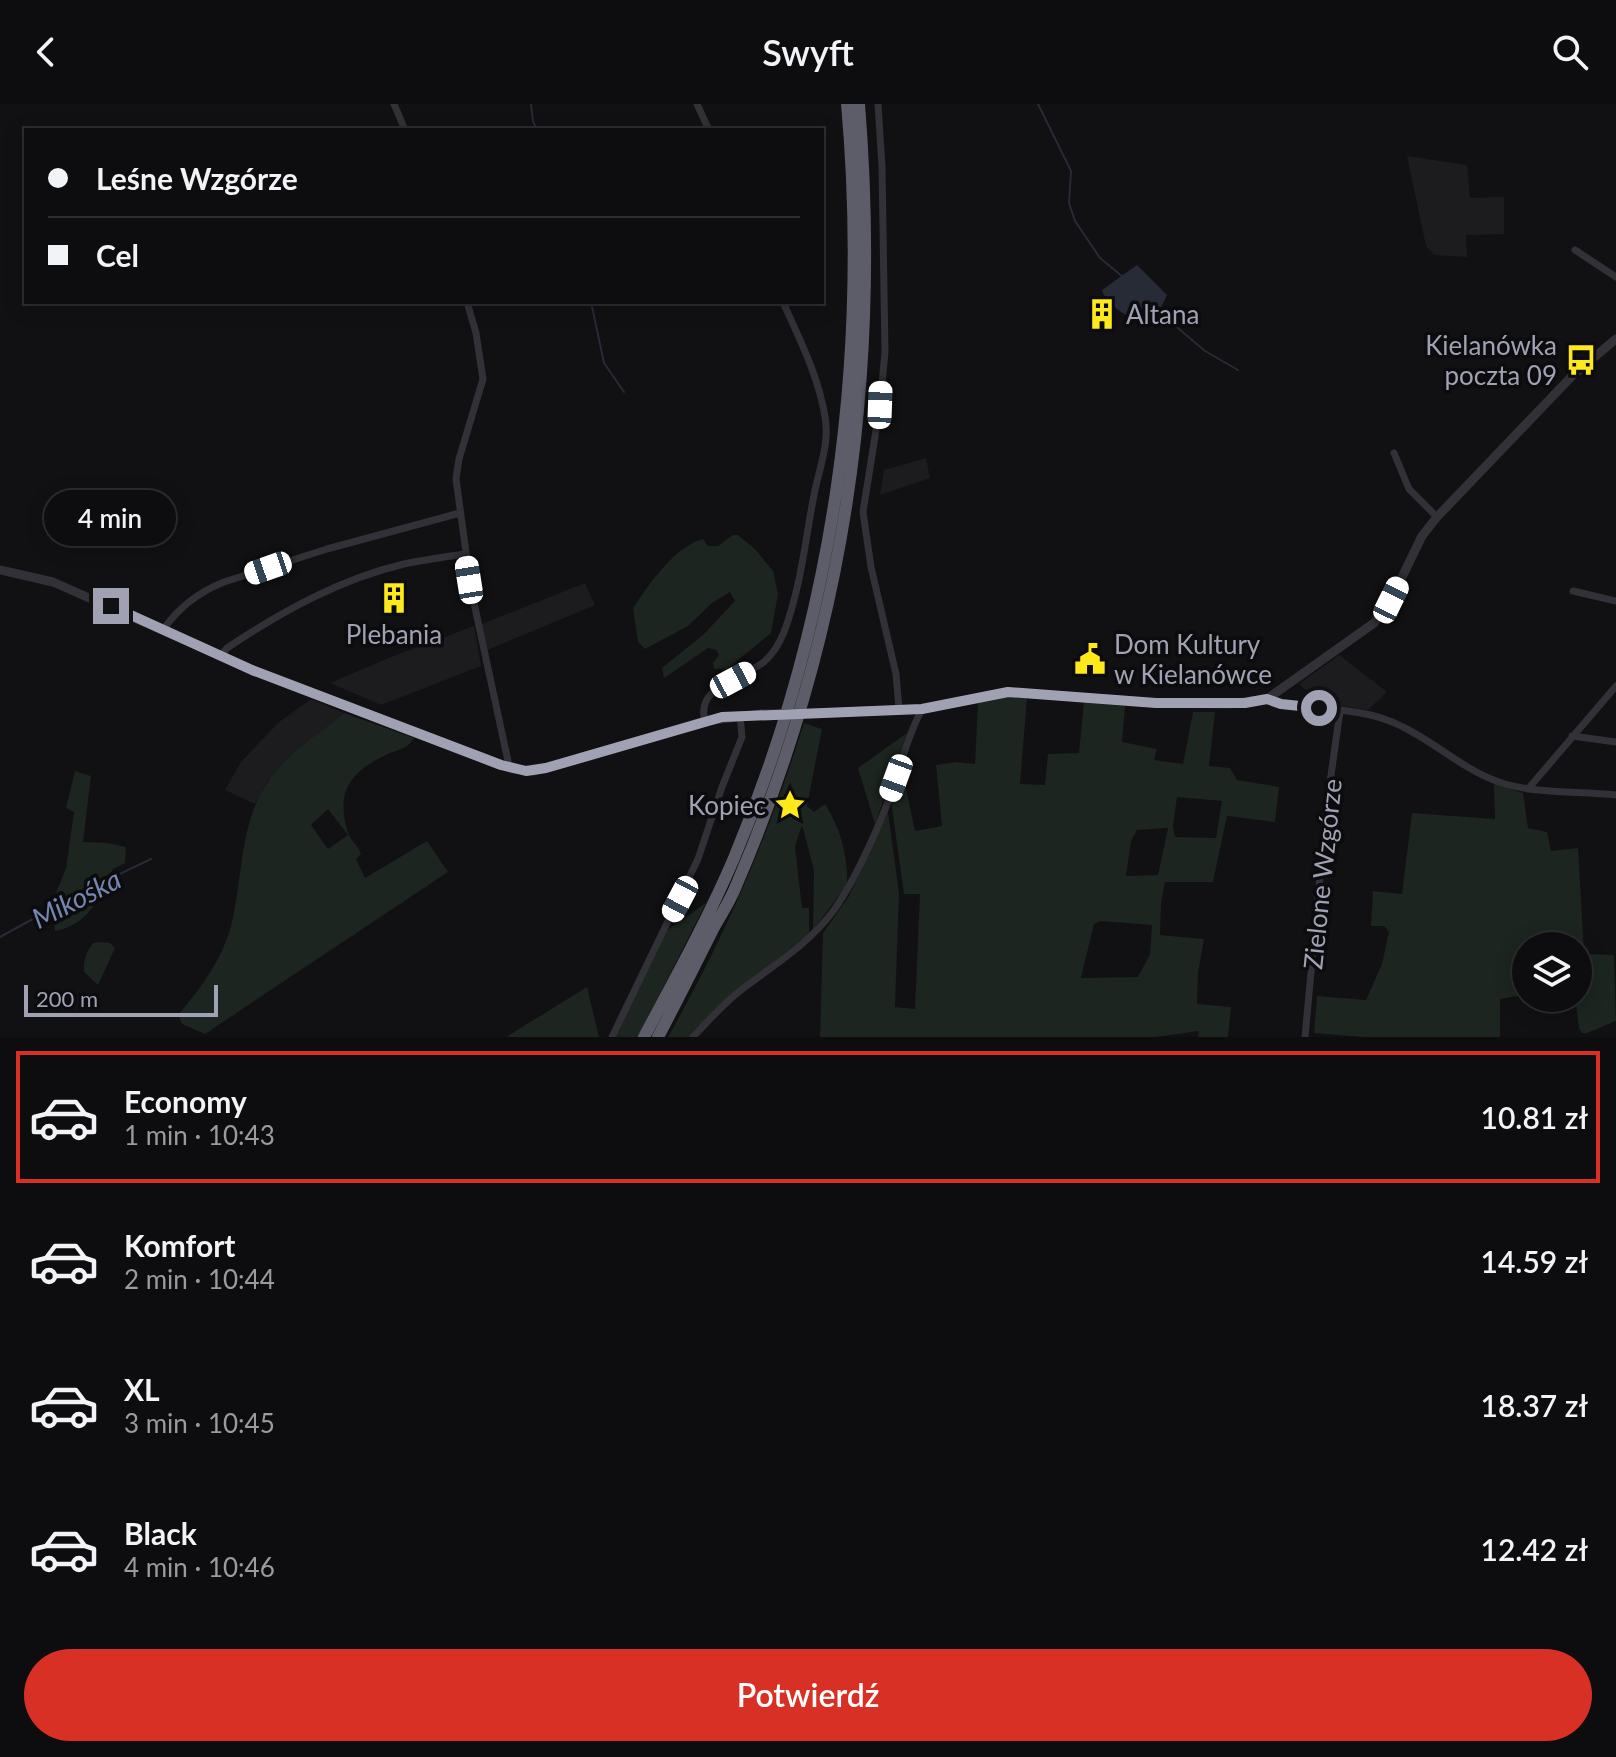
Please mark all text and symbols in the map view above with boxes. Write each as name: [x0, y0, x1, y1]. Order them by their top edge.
icon: back: [24, 30, 68, 74]
text: Swyft: [762, 30, 854, 74]
icon: search: [1548, 30, 1592, 74]
text: Leśne Wzgórze: [96, 160, 298, 196]
text: Cel: [96, 237, 139, 273]
building icon: Altana: [1085, 297, 1119, 331]
place label: Altana: [1126, 298, 1199, 330]
place label: Kielanówka poczta 09: [1425, 329, 1557, 391]
bus stop icon: Kielanówka poczta 09: [1564, 343, 1598, 377]
car: [867, 381, 893, 429]
callout: 4 min: [45, 490, 177, 546]
text: 4 min: [78, 502, 142, 534]
car: [241, 549, 295, 587]
car: [453, 554, 485, 606]
car: [1370, 573, 1412, 627]
building icon: Plebania: [377, 581, 411, 615]
route end: [93, 588, 129, 624]
place label: Plebania: [346, 618, 442, 650]
place label: Dom Kultury w Kielanówce: [1114, 628, 1272, 690]
public building icon: Dom Kultury w Kielanówce: [1073, 642, 1107, 676]
car: [706, 658, 760, 702]
route start: [1301, 690, 1337, 726]
car: [877, 751, 915, 805]
street label: Zielone Wzgórze: [1296, 777, 1348, 971]
place icon: Kopiec: [773, 788, 807, 822]
place label: Kopiec: [688, 789, 766, 821]
water label: Mikośka: [26, 861, 126, 935]
car: [658, 872, 702, 926]
map controls: [1512, 932, 1592, 1012]
button: layers: [1512, 932, 1592, 1012]
scale bar: [24, 981, 218, 1017]
text: 200 m: [36, 985, 98, 1012]
icon: car: [28, 1081, 100, 1153]
text: Economy: [124, 1083, 247, 1119]
text: 10.81 zł: [1481, 1099, 1588, 1135]
text: 1 min · 10:43: [124, 1119, 275, 1151]
icon: car: [28, 1225, 100, 1297]
text: Komfort: [124, 1227, 235, 1263]
text: 14.59 zł: [1481, 1243, 1588, 1279]
text: 2 min · 10:44: [124, 1263, 275, 1295]
icon: car: [28, 1369, 100, 1441]
text: XL: [124, 1371, 160, 1407]
text: 18.37 zł: [1481, 1387, 1588, 1423]
text: 3 min · 10:45: [124, 1407, 275, 1439]
icon: car: [28, 1513, 100, 1585]
text: Black: [124, 1515, 197, 1551]
text: 12.42 zł: [1481, 1531, 1588, 1567]
text: 4 min · 10:46: [124, 1551, 275, 1583]
button: Potwierdź: [24, 1649, 1592, 1741]

